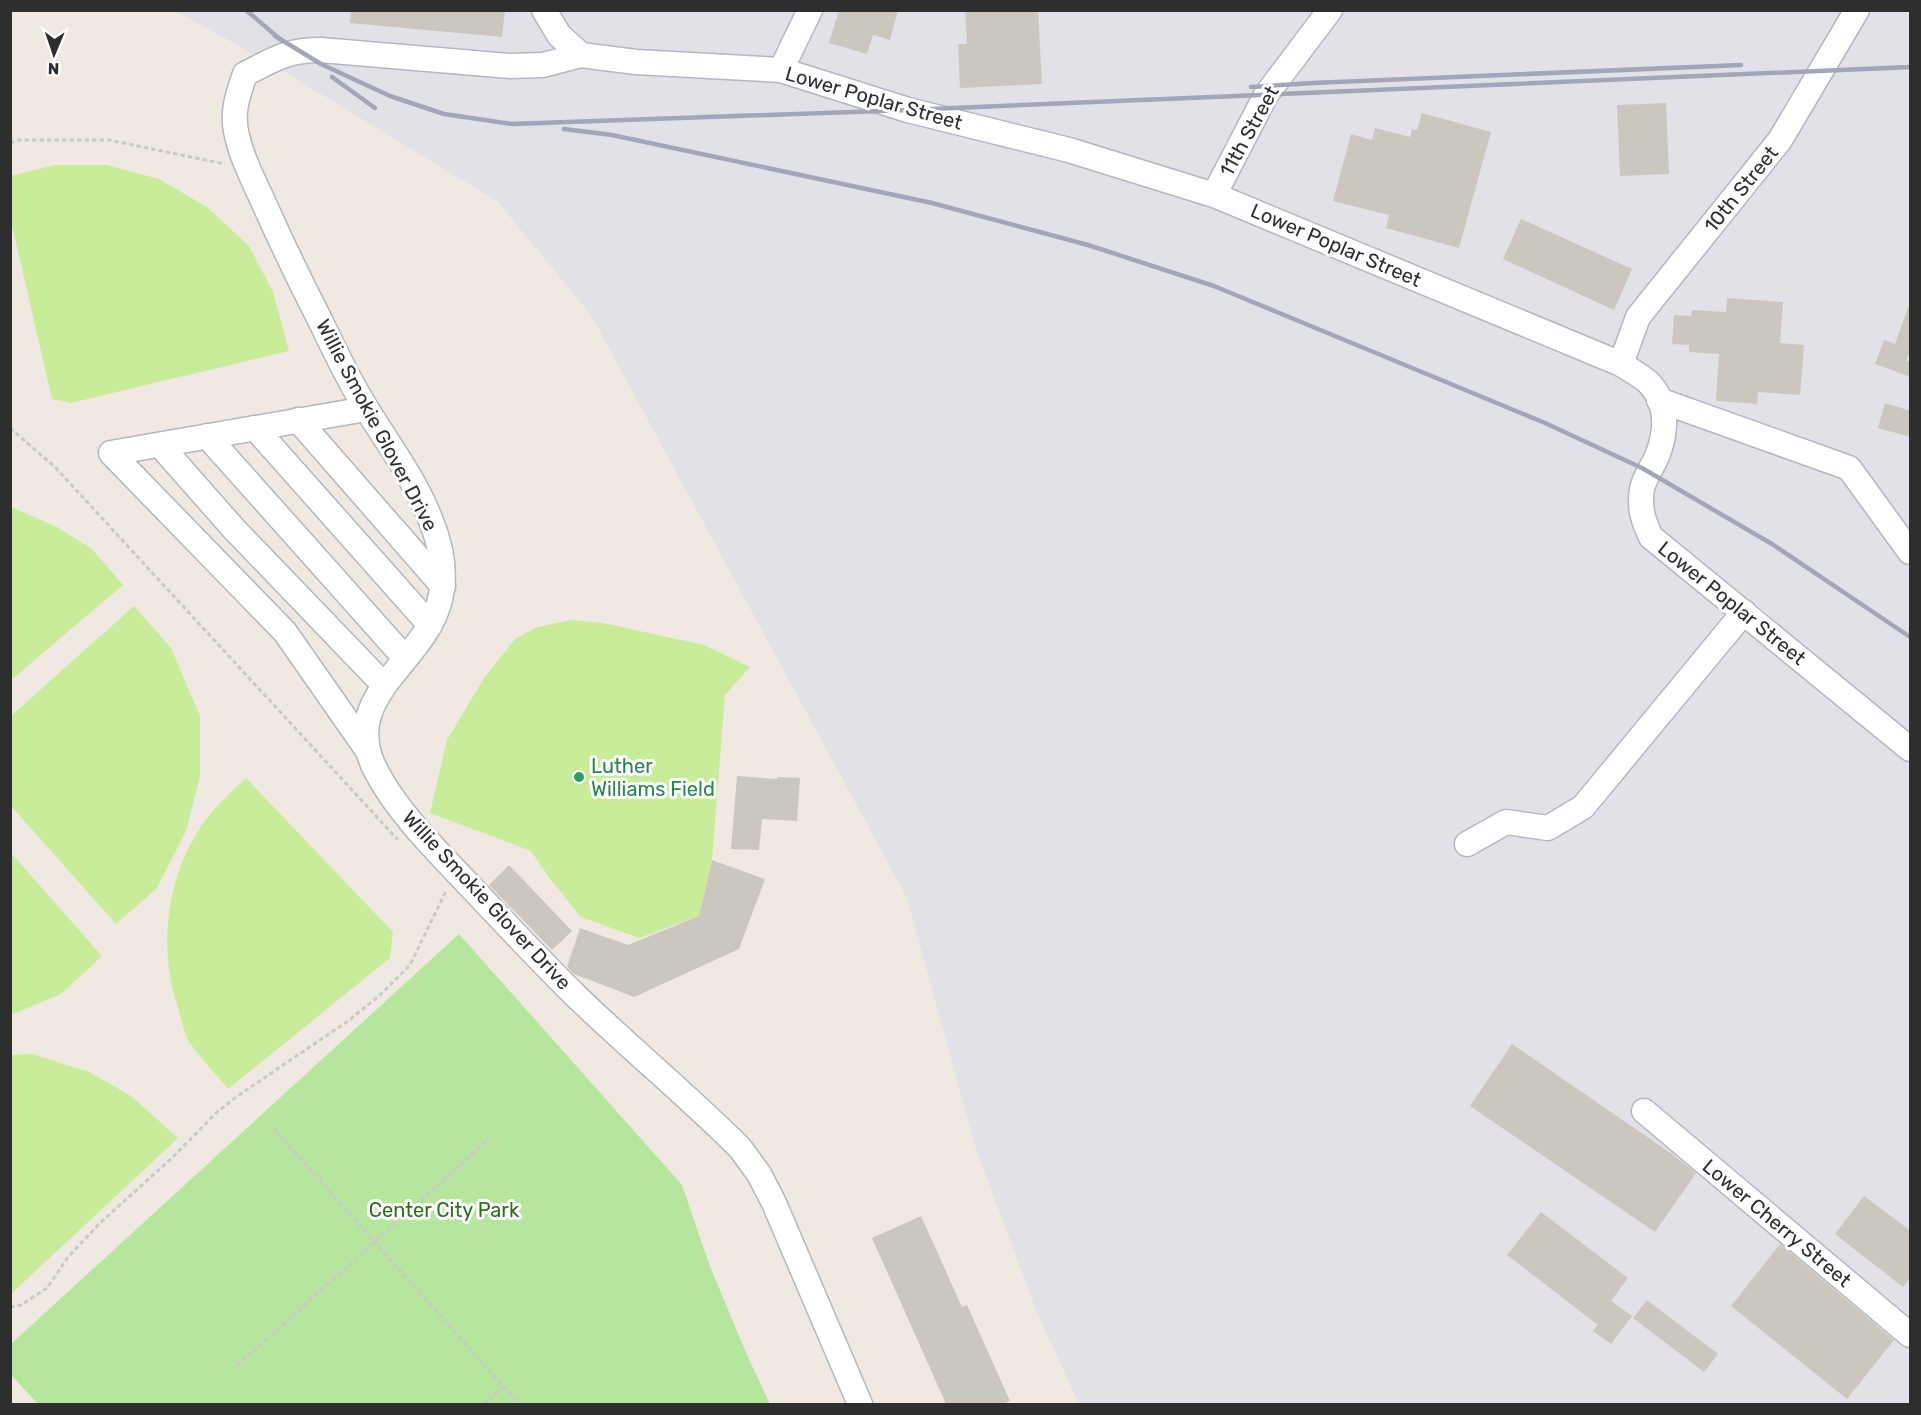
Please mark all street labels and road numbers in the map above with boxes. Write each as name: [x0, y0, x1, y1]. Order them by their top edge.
street label: Lower Poplar Street: [783, 61, 965, 135]
street label: 11th Street: [1214, 81, 1284, 180]
street label: 10th Street: [1699, 141, 1783, 237]
street label: Lower Poplar Street: [1247, 198, 1425, 292]
street label: Willie Smokie Glover Drive: [311, 315, 443, 535]
street label: Lower Poplar Street: [1653, 536, 1811, 670]
street label: Willie Smokie Glover Drive: [398, 805, 576, 995]
street label: Lower Cherry Street: [1698, 1154, 1856, 1292]

